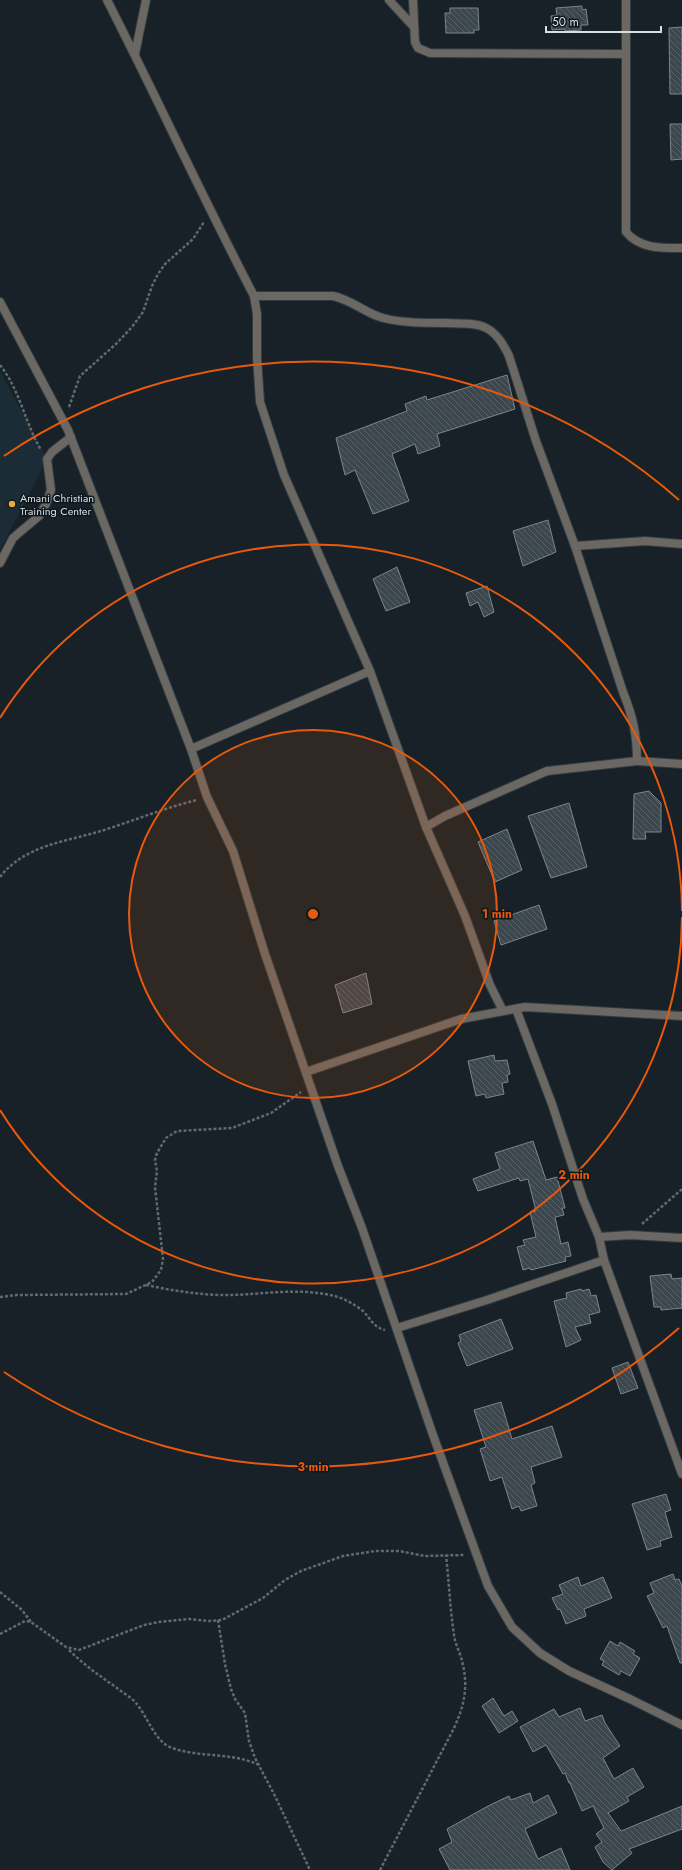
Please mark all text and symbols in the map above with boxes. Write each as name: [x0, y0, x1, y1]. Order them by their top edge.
scale bar: [546, 8, 661, 34]
text: 50 m: [552, 13, 579, 31]
place label: Amani Christian Training Center: [20, 490, 94, 519]
marker: Amani Christian Training Center: [7, 499, 17, 509]
text: 1 min: [482, 905, 512, 923]
centre of rings: [306, 907, 320, 921]
text: 2 min: [558, 1166, 590, 1184]
text: 3 min: [297, 1458, 329, 1476]

